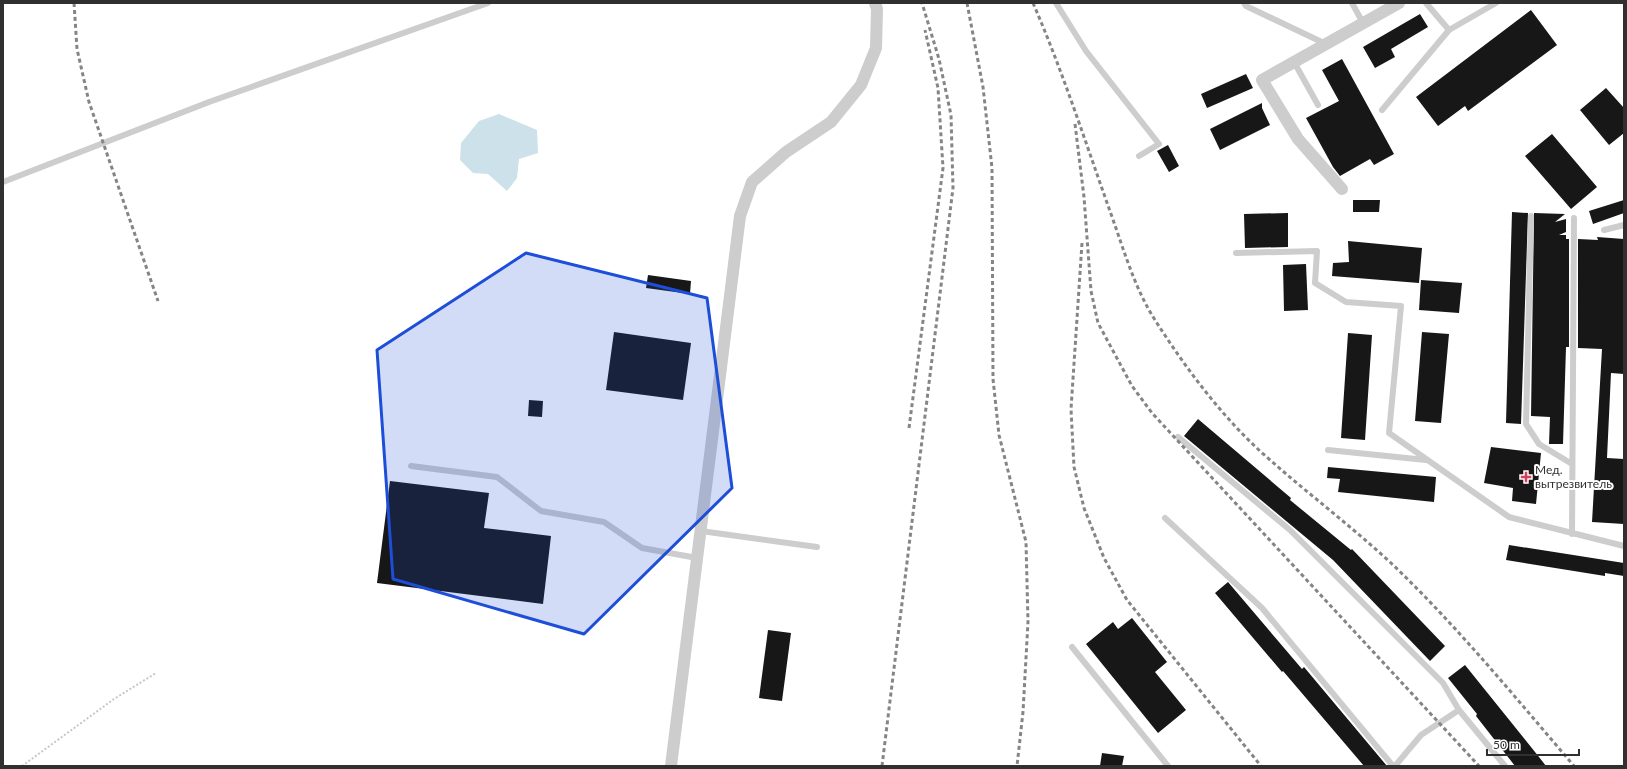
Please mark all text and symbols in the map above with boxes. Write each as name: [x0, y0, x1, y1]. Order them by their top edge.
place label: Мед. вытрезвитель: [1535, 462, 1612, 491]
marker: Мед. вытрезвитель: [1520, 471, 1532, 483]
scale bar: [1487, 731, 1579, 757]
text: 50 m: [1493, 737, 1520, 752]

